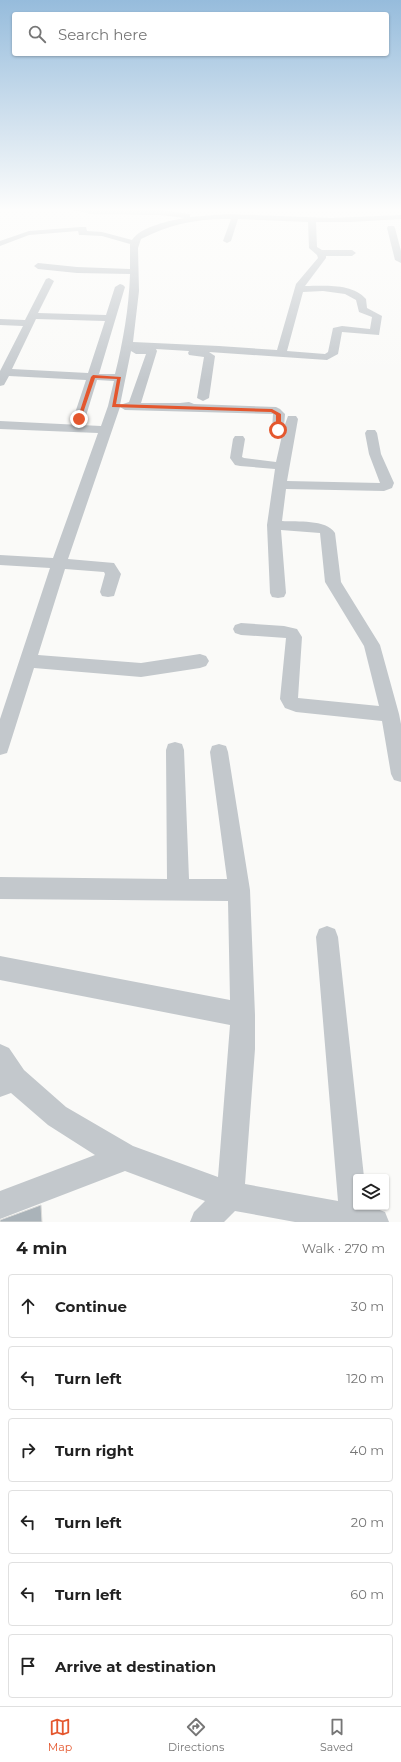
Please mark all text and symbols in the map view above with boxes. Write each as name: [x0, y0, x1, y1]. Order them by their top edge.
search box: [12, 12, 389, 56]
icon: search: [26, 23, 48, 45]
text: Search here: [58, 25, 147, 44]
route end: [70, 410, 88, 428]
route start: [269, 421, 287, 439]
map controls: [353, 1174, 389, 1210]
button: layers: [353, 1174, 389, 1210]
text: 4 min: [16, 1238, 67, 1258]
text: Walk · 270 m: [302, 1240, 385, 1256]
icon: ahead: [17, 1295, 39, 1317]
text: Continue: [55, 1297, 127, 1316]
text: 30 m: [351, 1298, 384, 1314]
icon: left: [17, 1367, 39, 1389]
text: Turn left: [55, 1369, 122, 1388]
text: 120 m: [346, 1370, 384, 1386]
icon: right: [17, 1439, 39, 1461]
text: Turn right: [55, 1441, 134, 1460]
text: 40 m: [350, 1442, 384, 1458]
icon: left: [17, 1511, 39, 1533]
text: Turn left: [55, 1513, 122, 1532]
text: 20 m: [351, 1514, 384, 1530]
icon: left: [17, 1583, 39, 1605]
text: Turn left: [55, 1585, 122, 1604]
text: 60 m: [350, 1586, 384, 1602]
icon: arrive: [17, 1655, 39, 1677]
text: Arrive at destination: [55, 1657, 216, 1676]
tab: Map: [48, 1716, 72, 1754]
tab: Directions: [168, 1716, 224, 1754]
tab: Saved: [320, 1716, 353, 1754]

